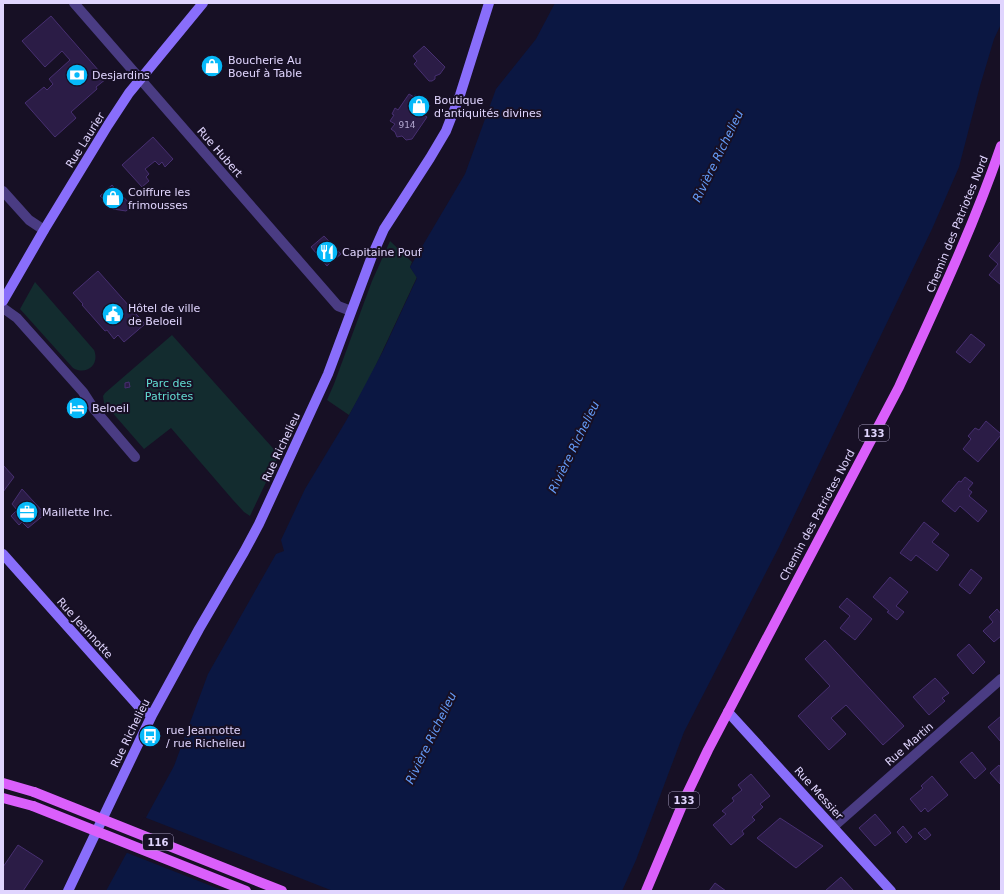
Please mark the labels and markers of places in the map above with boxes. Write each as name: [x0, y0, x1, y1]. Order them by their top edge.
shop icon: Boucherie Au Boeuf à Table: [199, 53, 225, 79]
place label: Boucherie Au Boeuf à Table: [228, 54, 302, 80]
bank icon: Desjardins: [64, 62, 90, 88]
place label: Desjardins: [92, 69, 150, 82]
shop icon: Boutique d'antiquités divines: [406, 93, 432, 119]
place label: Boutique d'antiquités divines: [434, 94, 542, 120]
shop icon: Coiffure les frimousses: [100, 185, 126, 211]
place label: Coiffure les frimousses: [128, 186, 190, 212]
restaurant icon: Capitaine Pouf: [314, 239, 340, 265]
place label: Capitaine Pouf: [342, 246, 423, 259]
public building icon: Hôtel de ville de Beloeil: [100, 301, 126, 327]
place label: Hôtel de ville de Beloeil: [128, 302, 201, 328]
hotel icon: Beloeil: [64, 395, 90, 421]
place label: Beloeil: [92, 402, 129, 415]
office icon: Maillette Inc.: [14, 499, 40, 525]
place label: Maillette Inc.: [42, 506, 113, 519]
bus stop icon: rue Jeannotte / rue Richelieu: [137, 723, 163, 749]
place label: rue Jeannotte / rue Richelieu: [166, 724, 245, 750]

